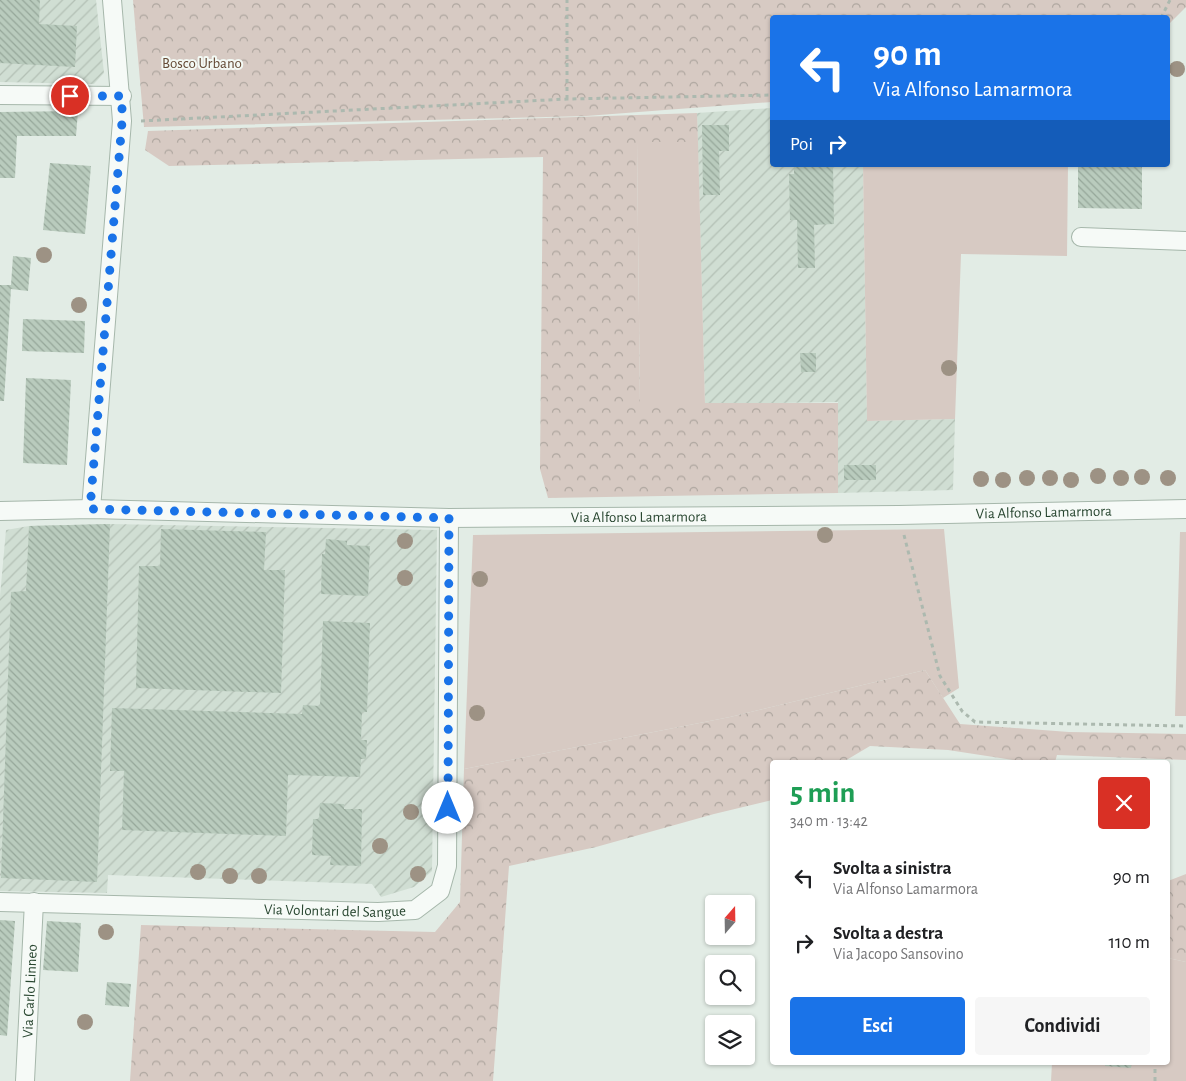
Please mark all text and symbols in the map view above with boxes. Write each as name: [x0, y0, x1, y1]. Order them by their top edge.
icon: left: [790, 35, 855, 100]
text: 90 m: [873, 37, 942, 72]
park label: Bosco Urbano: [162, 56, 242, 71]
pin: [49, 75, 91, 117]
text: Via Alfonso Lamarmora: [873, 78, 1072, 100]
icon: arrive: [56, 82, 84, 110]
icon: right: [823, 130, 851, 158]
text: Poi: [790, 135, 813, 154]
street label: Via Alfonso Lamarmora: [976, 503, 1112, 521]
street label: Via Alfonso Lamarmora: [571, 509, 707, 525]
button: close: [1098, 777, 1150, 829]
text: 5 min: [790, 778, 855, 808]
position arrow: [421, 781, 473, 833]
text: 340 m · 13:42: [790, 813, 868, 829]
text: Svolta a sinistra: [833, 859, 952, 878]
icon: left: [790, 864, 818, 892]
text: 90 m: [1113, 868, 1150, 887]
text: Via Alfonso Lamarmora: [833, 881, 978, 897]
north arrow: [705, 895, 755, 945]
map controls: [705, 895, 755, 1065]
street label: Via Volontari del Sangue: [264, 901, 406, 920]
text: Svolta a destra: [833, 924, 943, 943]
icon: right: [790, 929, 818, 957]
text: 110 m: [1109, 933, 1150, 952]
street label: Via Carlo Linneo: [20, 944, 39, 1038]
text: Via Jacopo Sansovino: [833, 946, 964, 962]
button: search: [705, 955, 755, 1005]
button: Esci: [790, 997, 965, 1055]
button: Condividi: [975, 997, 1150, 1055]
button: layers: [705, 1015, 755, 1065]

